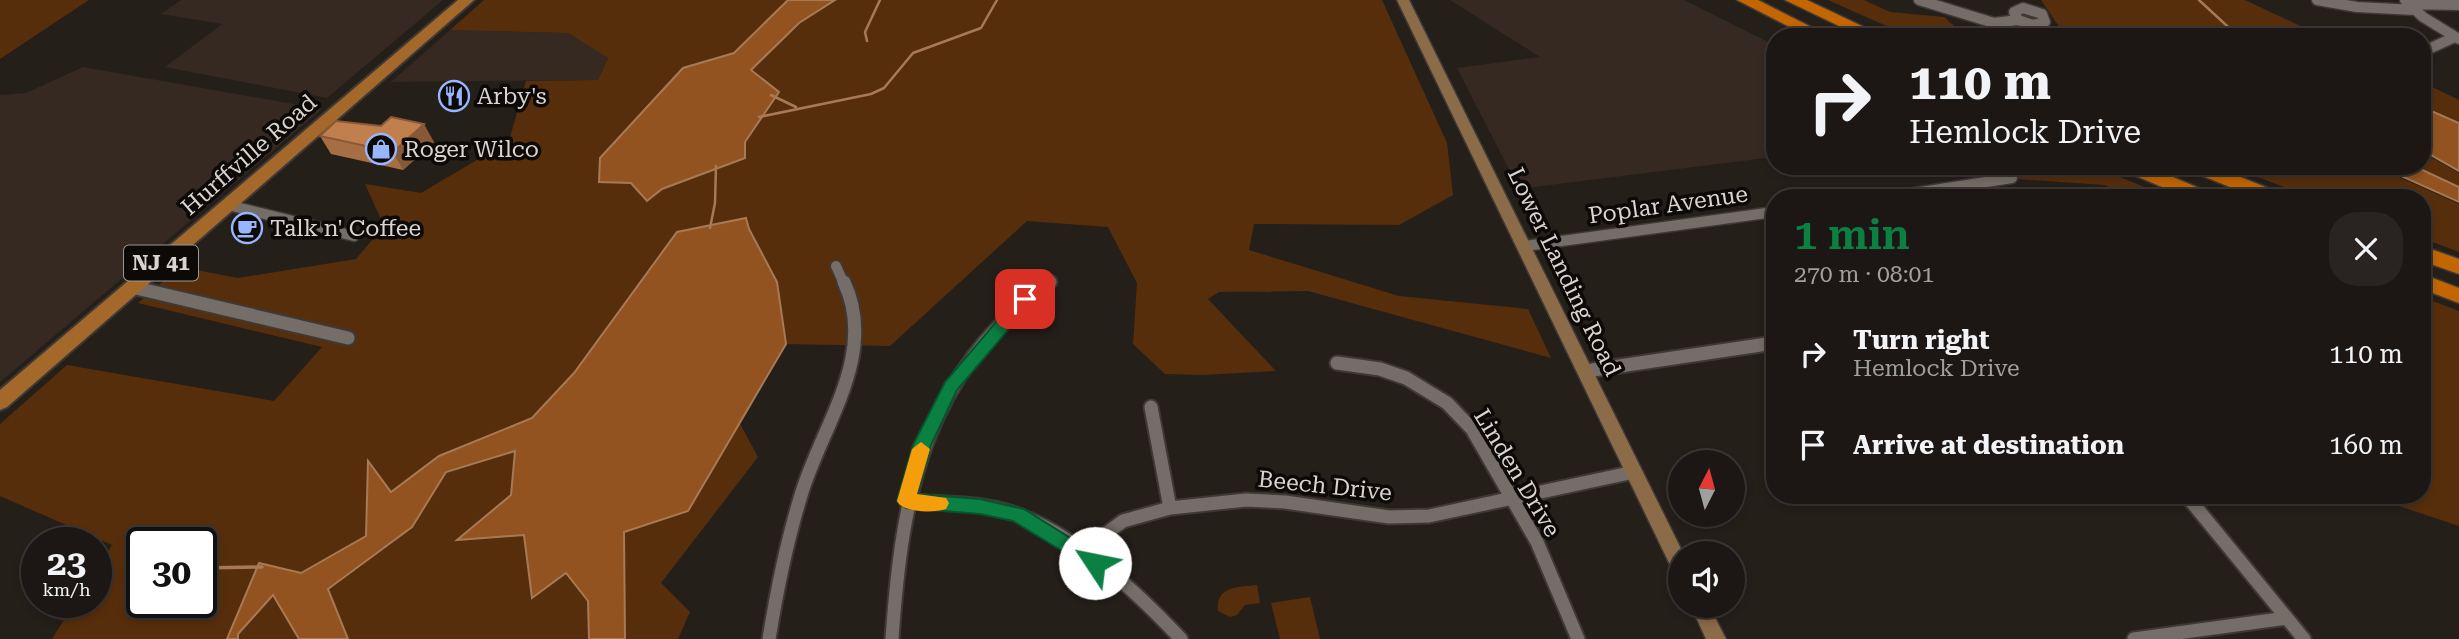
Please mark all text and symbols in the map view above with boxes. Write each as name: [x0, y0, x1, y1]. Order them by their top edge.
text: 110 m: [1909, 54, 2051, 111]
icon: right: [1794, 56, 1885, 147]
restaurant icon: Arby's: [437, 79, 471, 113]
place label: Arby's: [477, 83, 547, 110]
street label: Hurffville Road: [176, 89, 322, 221]
text: Hemlock Drive: [1909, 113, 2141, 151]
shop icon: Roger Wilco: [364, 132, 398, 166]
place label: Roger Wilco: [404, 136, 539, 163]
street label: Lower Landing Road: [1502, 163, 1626, 381]
street label: Poplar Avenue: [1587, 180, 1749, 230]
text: 1 min: [1794, 210, 1910, 259]
cafe icon: Talk n' Coffee: [230, 211, 264, 245]
button: close: [2329, 212, 2403, 286]
place label: Talk n' Coffee: [270, 215, 421, 242]
road number: NJ 41: [124, 246, 198, 280]
text: 270 m · 08:01: [1794, 261, 1934, 288]
pin: [995, 269, 1055, 329]
icon: arrive: [1006, 280, 1044, 318]
text: Turn right: [1853, 325, 1989, 355]
icon: right: [1794, 335, 1832, 373]
text: 110 m: [2329, 339, 2403, 369]
text: Hemlock Drive: [1853, 355, 2020, 382]
street label: Linden Drive: [1468, 404, 1566, 542]
icon: arrive: [1794, 426, 1832, 464]
text: Arrive at destination: [1853, 430, 2124, 460]
text: 160 m: [2329, 430, 2403, 460]
north arrow: [1668, 450, 1745, 527]
map controls: [1668, 450, 1745, 618]
street label: Beech Drive: [1257, 466, 1393, 506]
position arrow: [1058, 526, 1132, 600]
speed limit sign: 30: [126, 527, 217, 618]
button: sound: [1668, 541, 1745, 618]
text: 23: [47, 543, 86, 584]
text: km/h: [42, 579, 91, 600]

